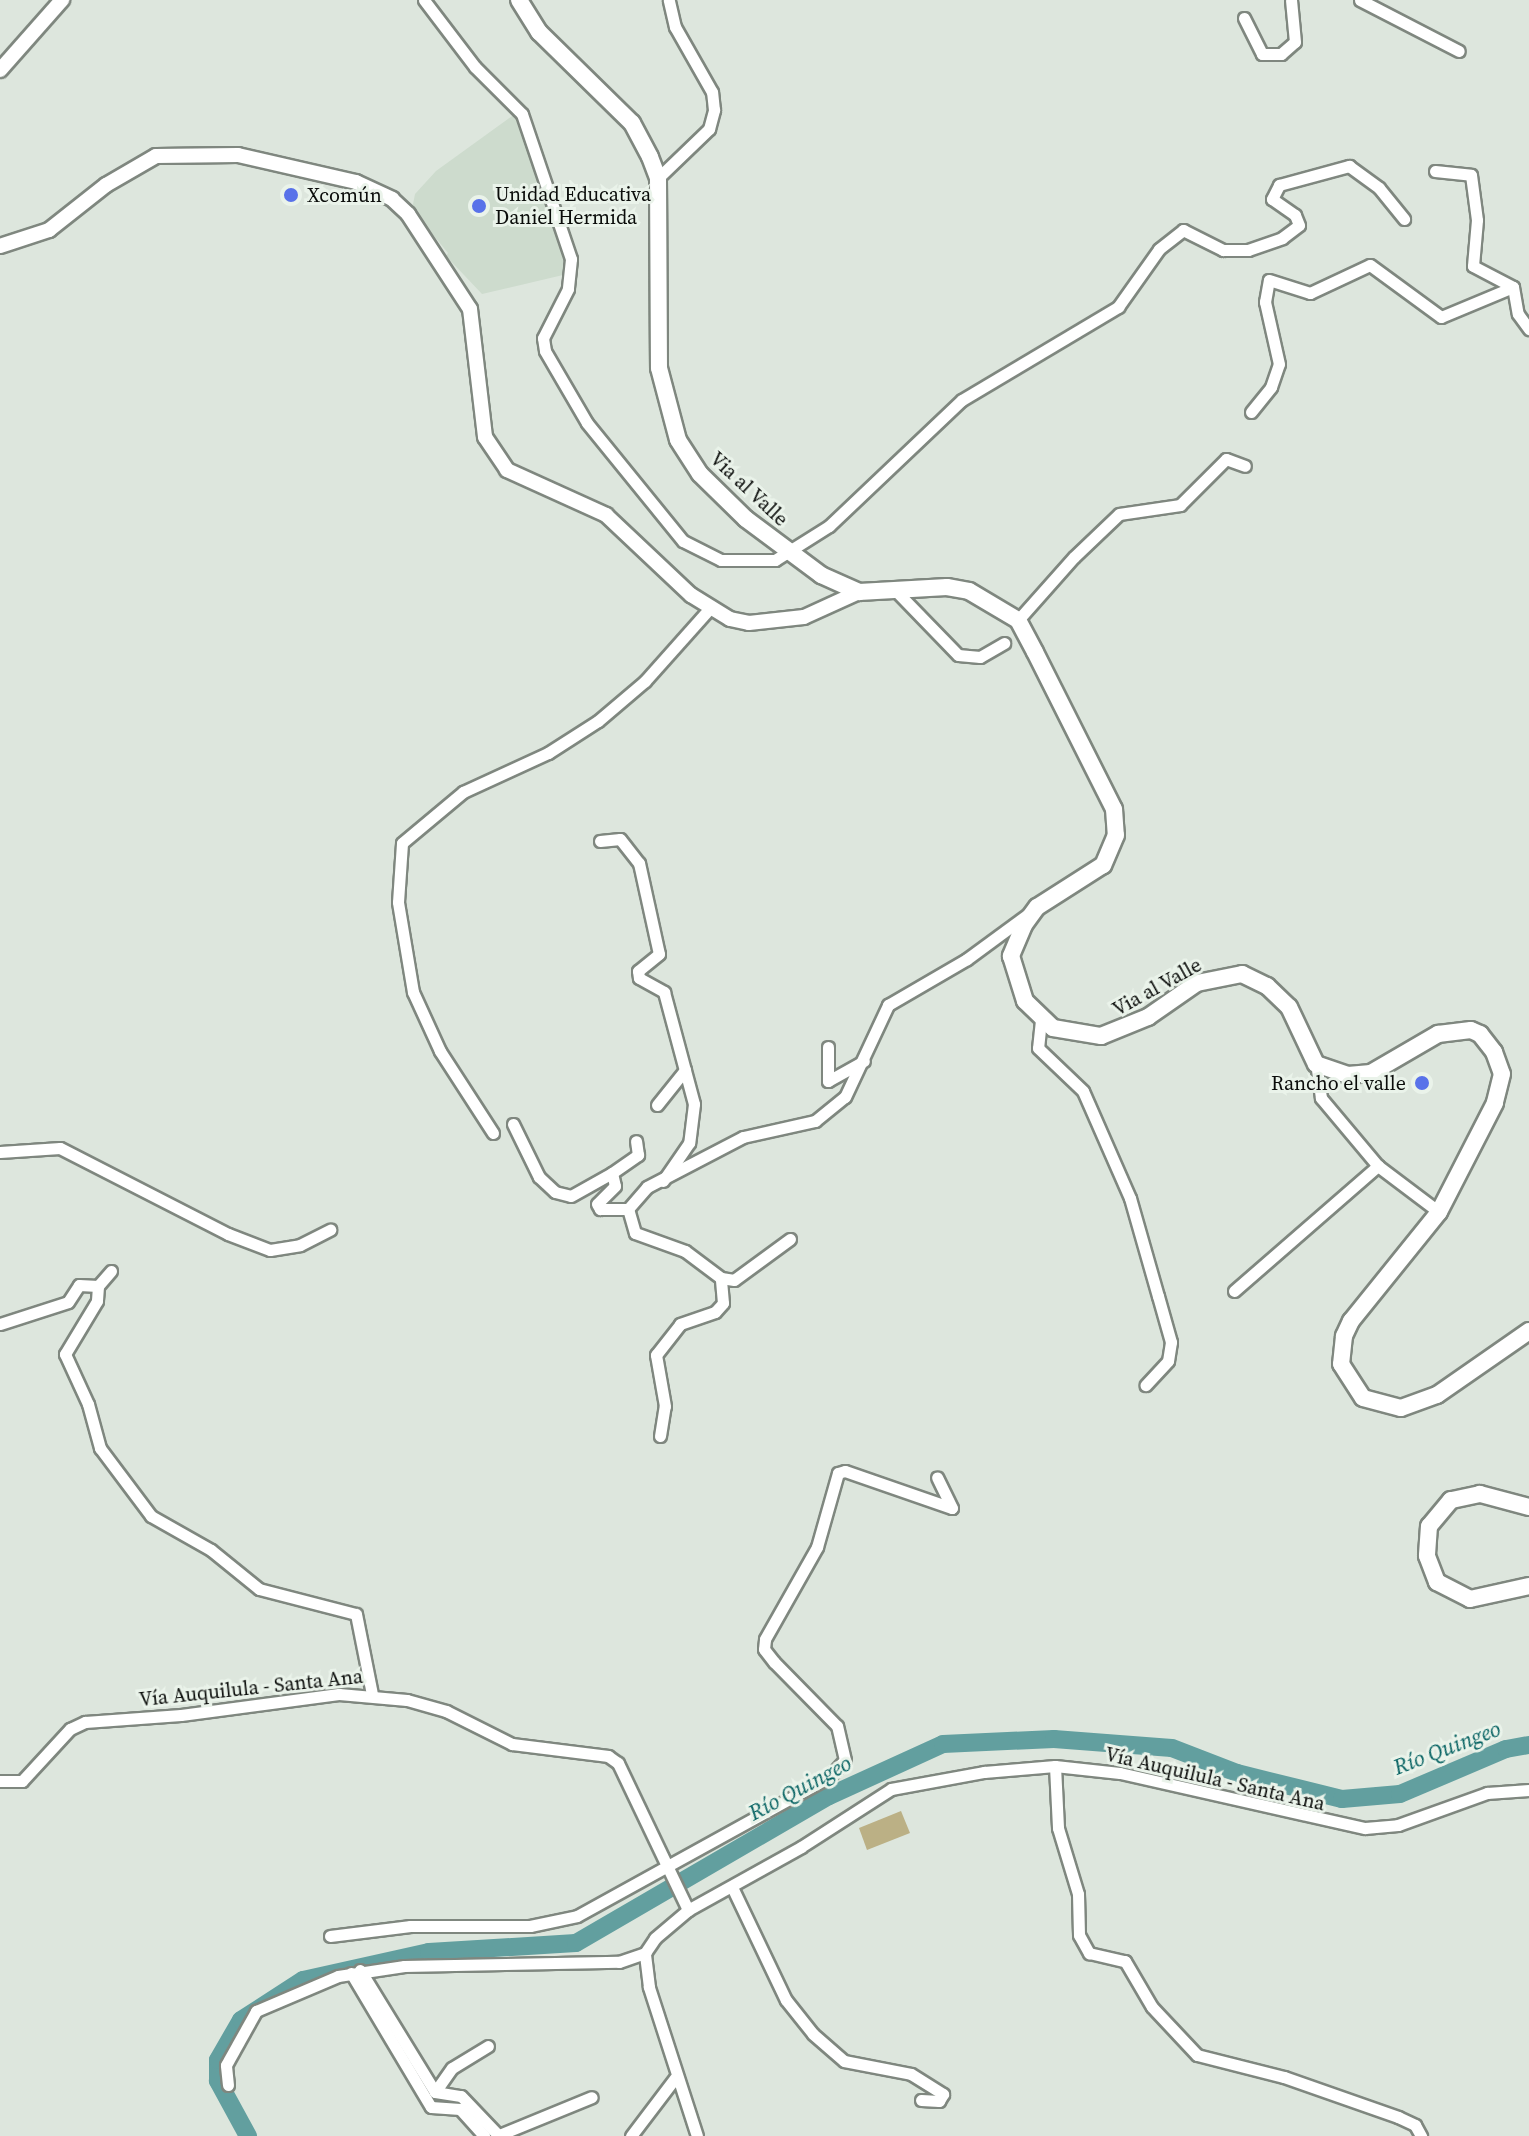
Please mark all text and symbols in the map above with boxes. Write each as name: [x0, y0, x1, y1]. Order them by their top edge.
place label: Unidad Educativa Daniel Hermida: [495, 182, 651, 229]
place label: Xcomún: [307, 183, 382, 207]
marker: Xcomún: [282, 186, 300, 204]
marker: Unidad Educativa Daniel Hermida: [470, 197, 488, 215]
street label: Via al Valle: [705, 447, 793, 531]
street label: Via al Valle: [1108, 953, 1206, 1021]
place label: Rancho el valle: [1271, 1071, 1406, 1095]
marker: Rancho el valle: [1413, 1074, 1431, 1092]
street label: Vía Auquilula - Santa Ana: [138, 1664, 364, 1712]
water label: Río Quingeo: [1390, 1715, 1504, 1781]
street label: Vía Auquilula - Santa Ana: [1103, 1742, 1327, 1816]
water label: Río Quingeo: [744, 1750, 856, 1826]

